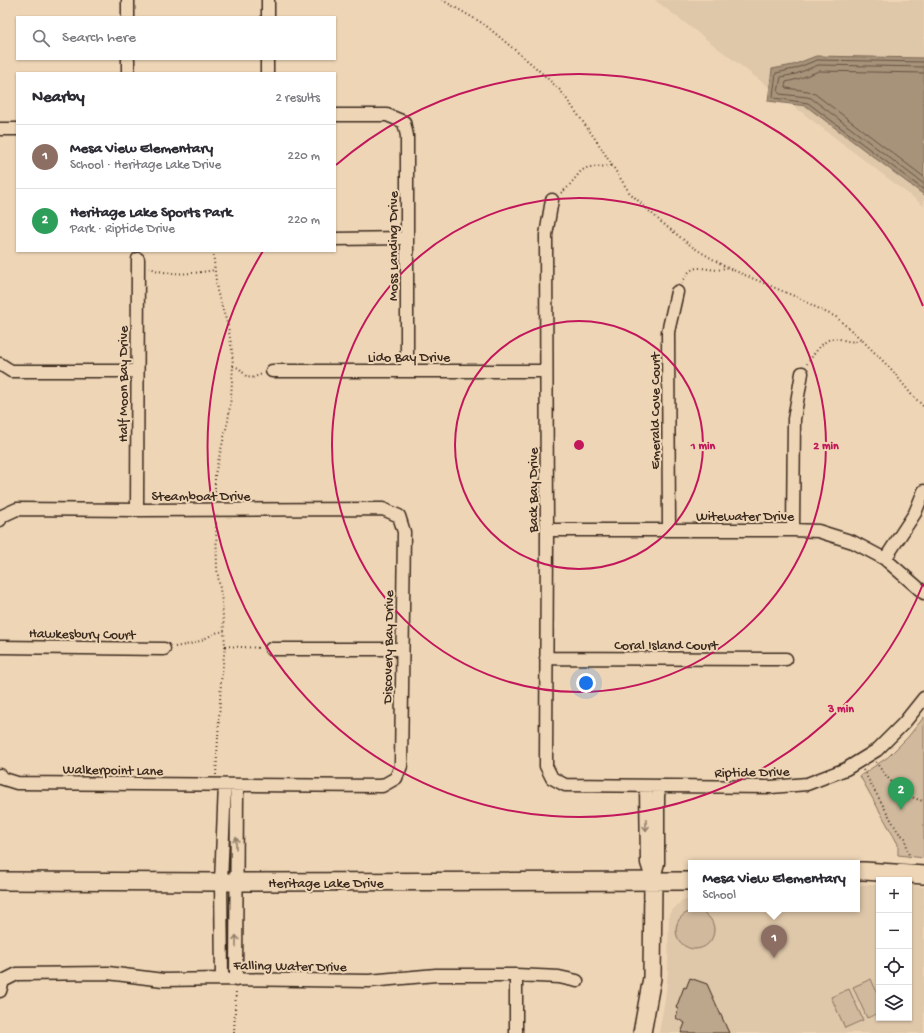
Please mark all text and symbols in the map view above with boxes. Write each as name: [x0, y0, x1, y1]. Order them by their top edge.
search box: [16, 16, 336, 60]
icon: search: [30, 27, 52, 49]
text: Search here: [62, 29, 136, 47]
text: Nearby: [32, 88, 85, 108]
text: 2 results: [275, 91, 320, 106]
text: Mesa View Elementary: [70, 140, 213, 158]
text: 1: [42, 149, 48, 164]
text: 220 m: [288, 149, 320, 164]
text: School · Heritage Lake Drive: [70, 158, 221, 173]
street label: Moss Landing Drive: [386, 190, 403, 301]
text: Heritage Lake Sports Park: [70, 204, 232, 222]
text: 2: [42, 213, 48, 228]
text: 220 m: [288, 213, 320, 228]
text: Park · Riptide Drive: [70, 222, 175, 237]
street label: Half Moon Bay Drive: [116, 325, 133, 442]
street label: Lido Bay Drive: [368, 350, 451, 367]
street label: Emerald Cove Court: [648, 351, 665, 469]
centre of rings: [572, 438, 586, 452]
text: 1 min: [690, 440, 716, 454]
text: 2 min: [813, 440, 839, 454]
street label: Back Bay Drive: [526, 447, 543, 533]
street label: Steamboat Drive: [151, 489, 251, 506]
street label: Witewater Drive: [696, 509, 795, 526]
street label: Discovery Bay Drive: [380, 589, 399, 705]
street label: Hawkesbury Court: [29, 626, 137, 645]
street label: Coral Island Court: [614, 638, 719, 655]
your location: [576, 673, 596, 693]
text: 3 min: [827, 703, 854, 717]
street label: Walkerpoint Lane: [62, 762, 164, 781]
street label: Riptide Drive: [714, 764, 791, 783]
pin: 2: [888, 777, 914, 810]
one-way arrow: [642, 818, 650, 831]
one-way arrow: [233, 837, 240, 850]
popup: [688, 860, 860, 912]
text: Mesa View Elementary: [702, 870, 846, 888]
street label: Heritage Lake Drive: [268, 876, 384, 893]
map controls: [876, 877, 912, 1021]
button: +: [876, 877, 912, 913]
text: School: [702, 888, 736, 903]
button: −: [876, 913, 912, 949]
pin: 1: [761, 925, 787, 958]
one-way arrow: [232, 935, 240, 948]
button: locate: [876, 949, 912, 985]
street label: Falling Water Drive: [232, 958, 348, 977]
button: layers: [876, 985, 912, 1021]

